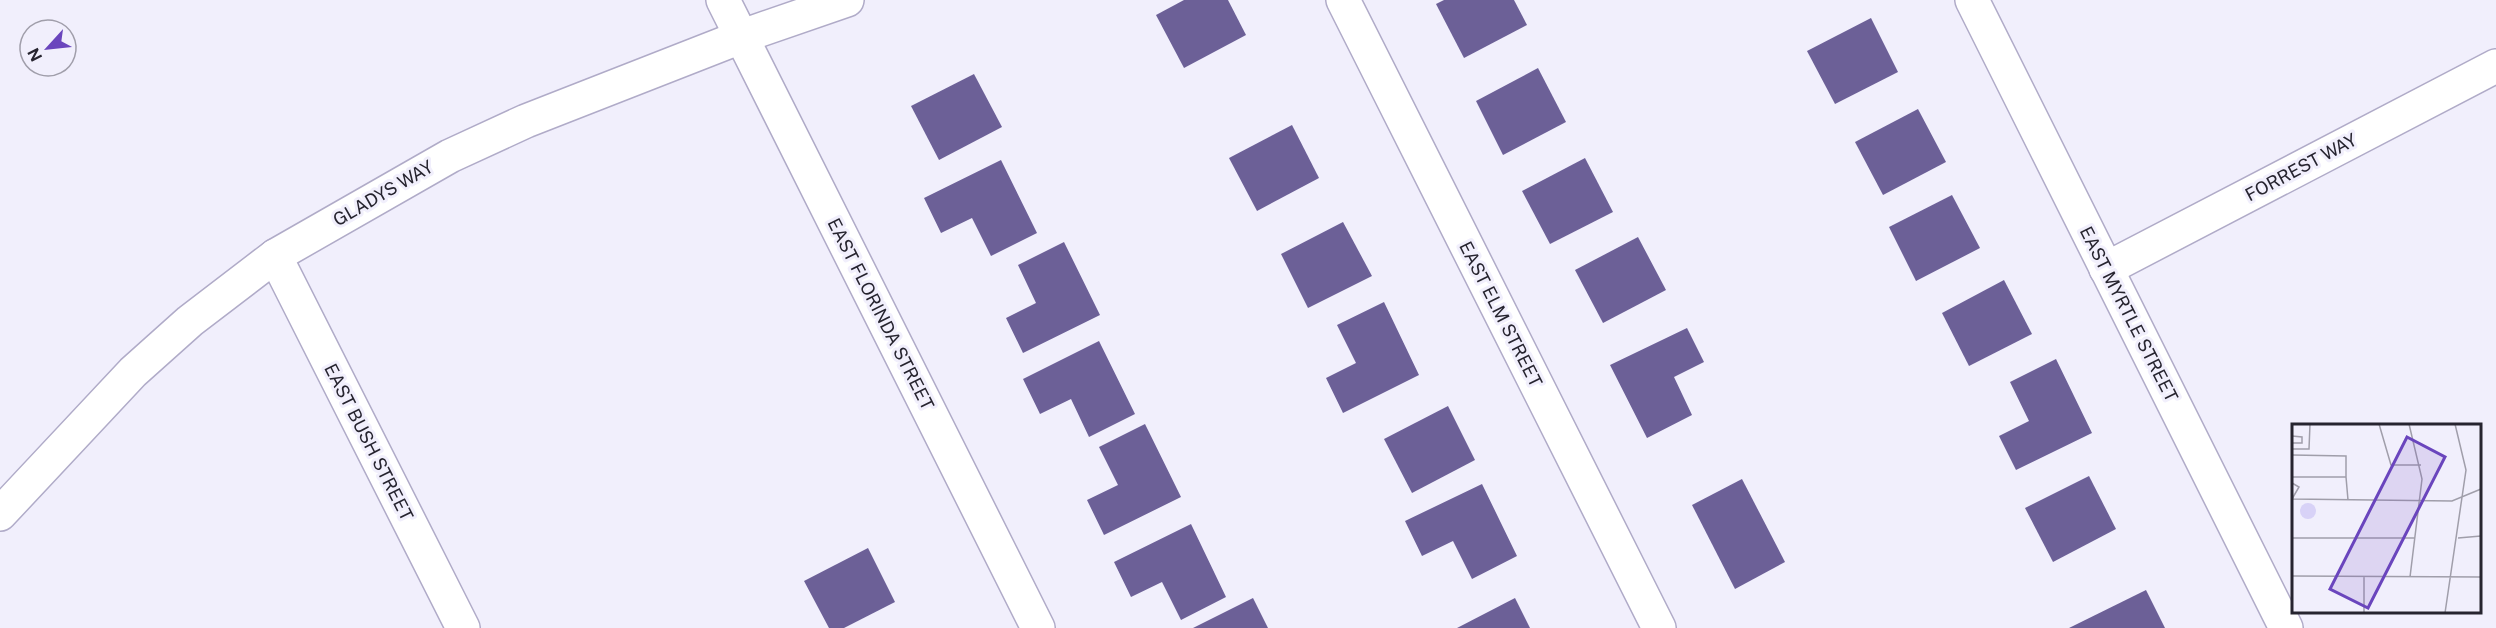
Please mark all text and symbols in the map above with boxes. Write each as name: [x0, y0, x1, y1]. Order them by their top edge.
north arrow: [18, 18, 78, 78]
text: N: [24, 45, 46, 64]
street label: FORREST WAY: [2242, 129, 2360, 205]
street label: GLADYS WAY: [329, 156, 437, 230]
street label: EAST FLORINDA STREET: [823, 215, 939, 414]
street label: EAST MYRTLE STREET: [2076, 223, 2183, 405]
street label: EAST ELM STREET: [1455, 238, 1547, 391]
street label: EAST BUSH STREET: [320, 360, 418, 524]
inset map: [2292, 424, 2481, 613]

